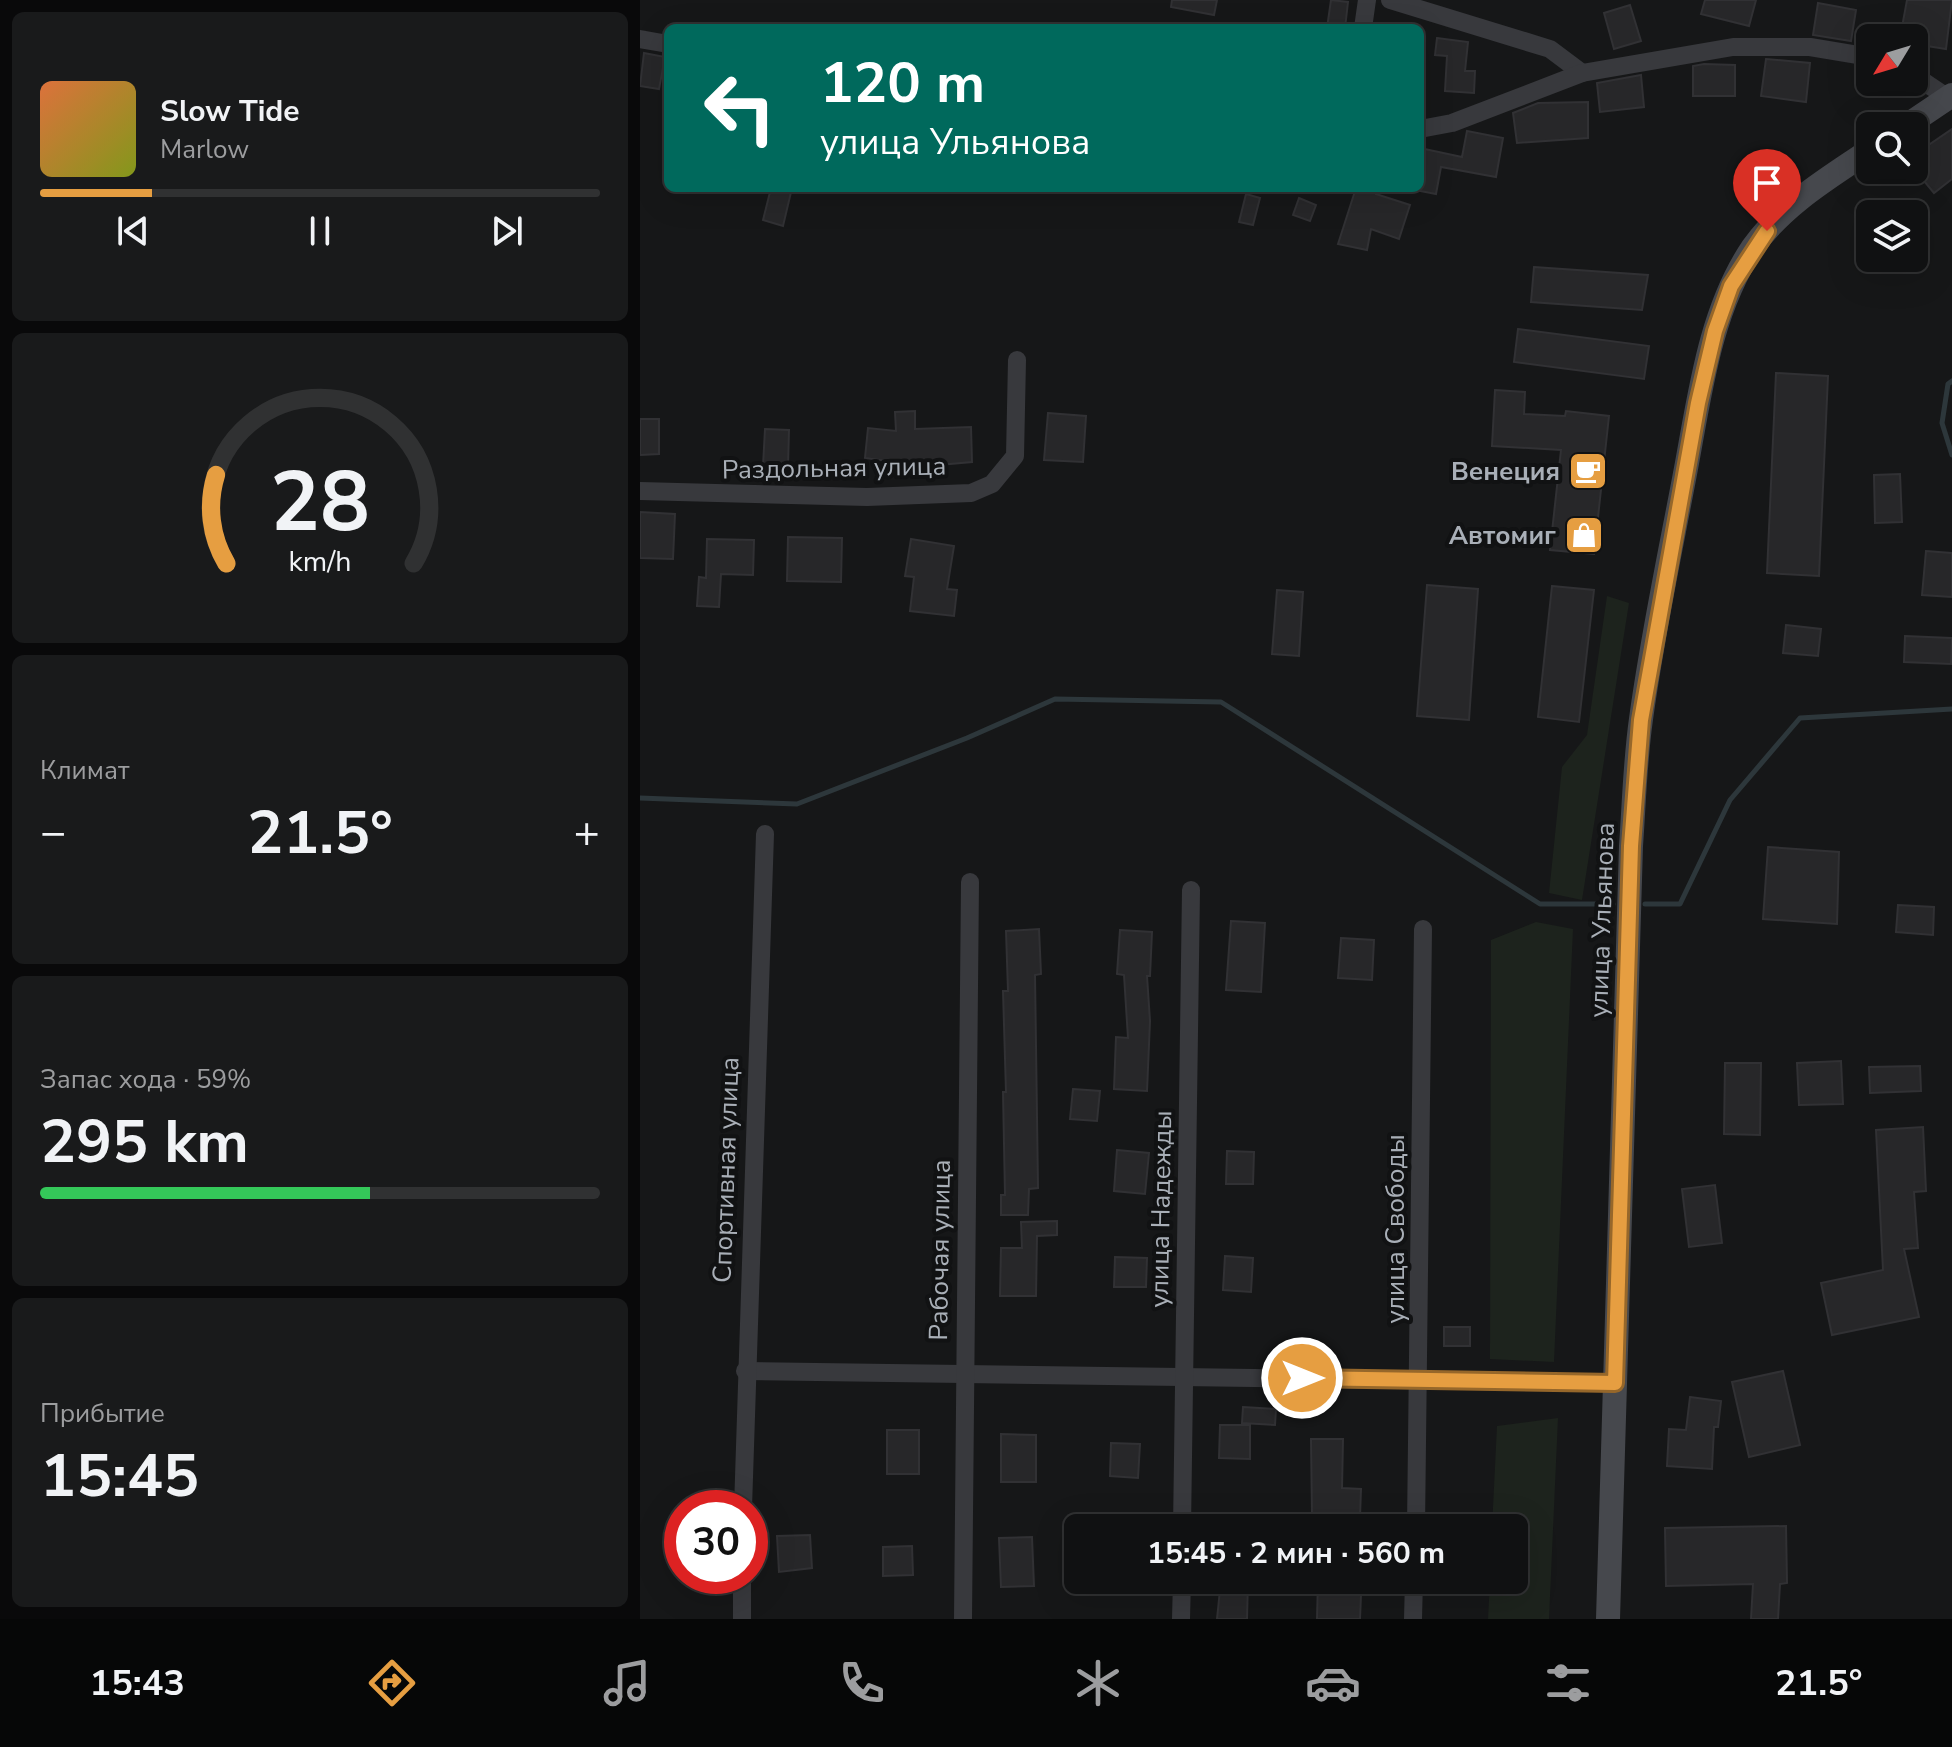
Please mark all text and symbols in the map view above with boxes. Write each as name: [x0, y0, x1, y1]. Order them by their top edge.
north arrow: [1856, 24, 1928, 96]
map controls: [1856, 24, 1928, 272]
text: 120 m: [820, 45, 985, 122]
icon: left: [688, 56, 792, 160]
text: Slow Tide: [160, 91, 300, 132]
button: search: [1856, 112, 1928, 184]
text: улица Ульянова: [820, 118, 1090, 167]
text: Marlow: [160, 132, 249, 167]
pin: [1733, 149, 1801, 231]
icon: arrive: [1745, 161, 1789, 205]
button: layers: [1856, 200, 1928, 272]
icon: previous: [111, 209, 155, 253]
icon: pause: [298, 209, 342, 253]
icon: next: [485, 209, 529, 253]
text: 28: [270, 446, 370, 559]
street label: Раздольная улица: [721, 449, 947, 487]
cafe icon: Венеция: [1567, 450, 1609, 492]
place label: Венеция: [1451, 454, 1560, 489]
shop icon: Автомиг: [1563, 514, 1605, 556]
place label: Автомиг: [1449, 518, 1556, 553]
text: km/h: [289, 542, 351, 581]
text: Климат: [40, 753, 129, 788]
text: 21.5°: [247, 792, 393, 874]
text: −: [40, 803, 66, 863]
text: +: [574, 803, 600, 863]
street label: улица Ульянова: [1581, 822, 1623, 1018]
street label: Спортивная улица: [705, 1056, 747, 1284]
text: Запас хода · 59%: [40, 1062, 251, 1097]
text: 295 km: [40, 1101, 249, 1183]
street label: улица Надежды: [1142, 1110, 1180, 1308]
street label: улица Свободы: [1378, 1134, 1413, 1324]
street label: Рабочая улица: [921, 1159, 959, 1341]
position arrow: [1260, 1336, 1344, 1420]
text: Прибытие: [40, 1396, 165, 1431]
text: 15:45: [40, 1435, 199, 1517]
speed limit sign: 30: [664, 1490, 768, 1594]
text: 15:45 · 2 мин · 560 m: [1147, 1533, 1445, 1574]
icon: directions: [364, 1655, 420, 1711]
icon: music: [599, 1655, 655, 1711]
icon: phone: [834, 1655, 890, 1711]
icon: climate: [1070, 1655, 1126, 1711]
icon: car: [1305, 1655, 1361, 1711]
icon: filters: [1540, 1655, 1596, 1711]
text: 15:43: [90, 1659, 185, 1708]
text: 21.5°: [1775, 1659, 1862, 1708]

